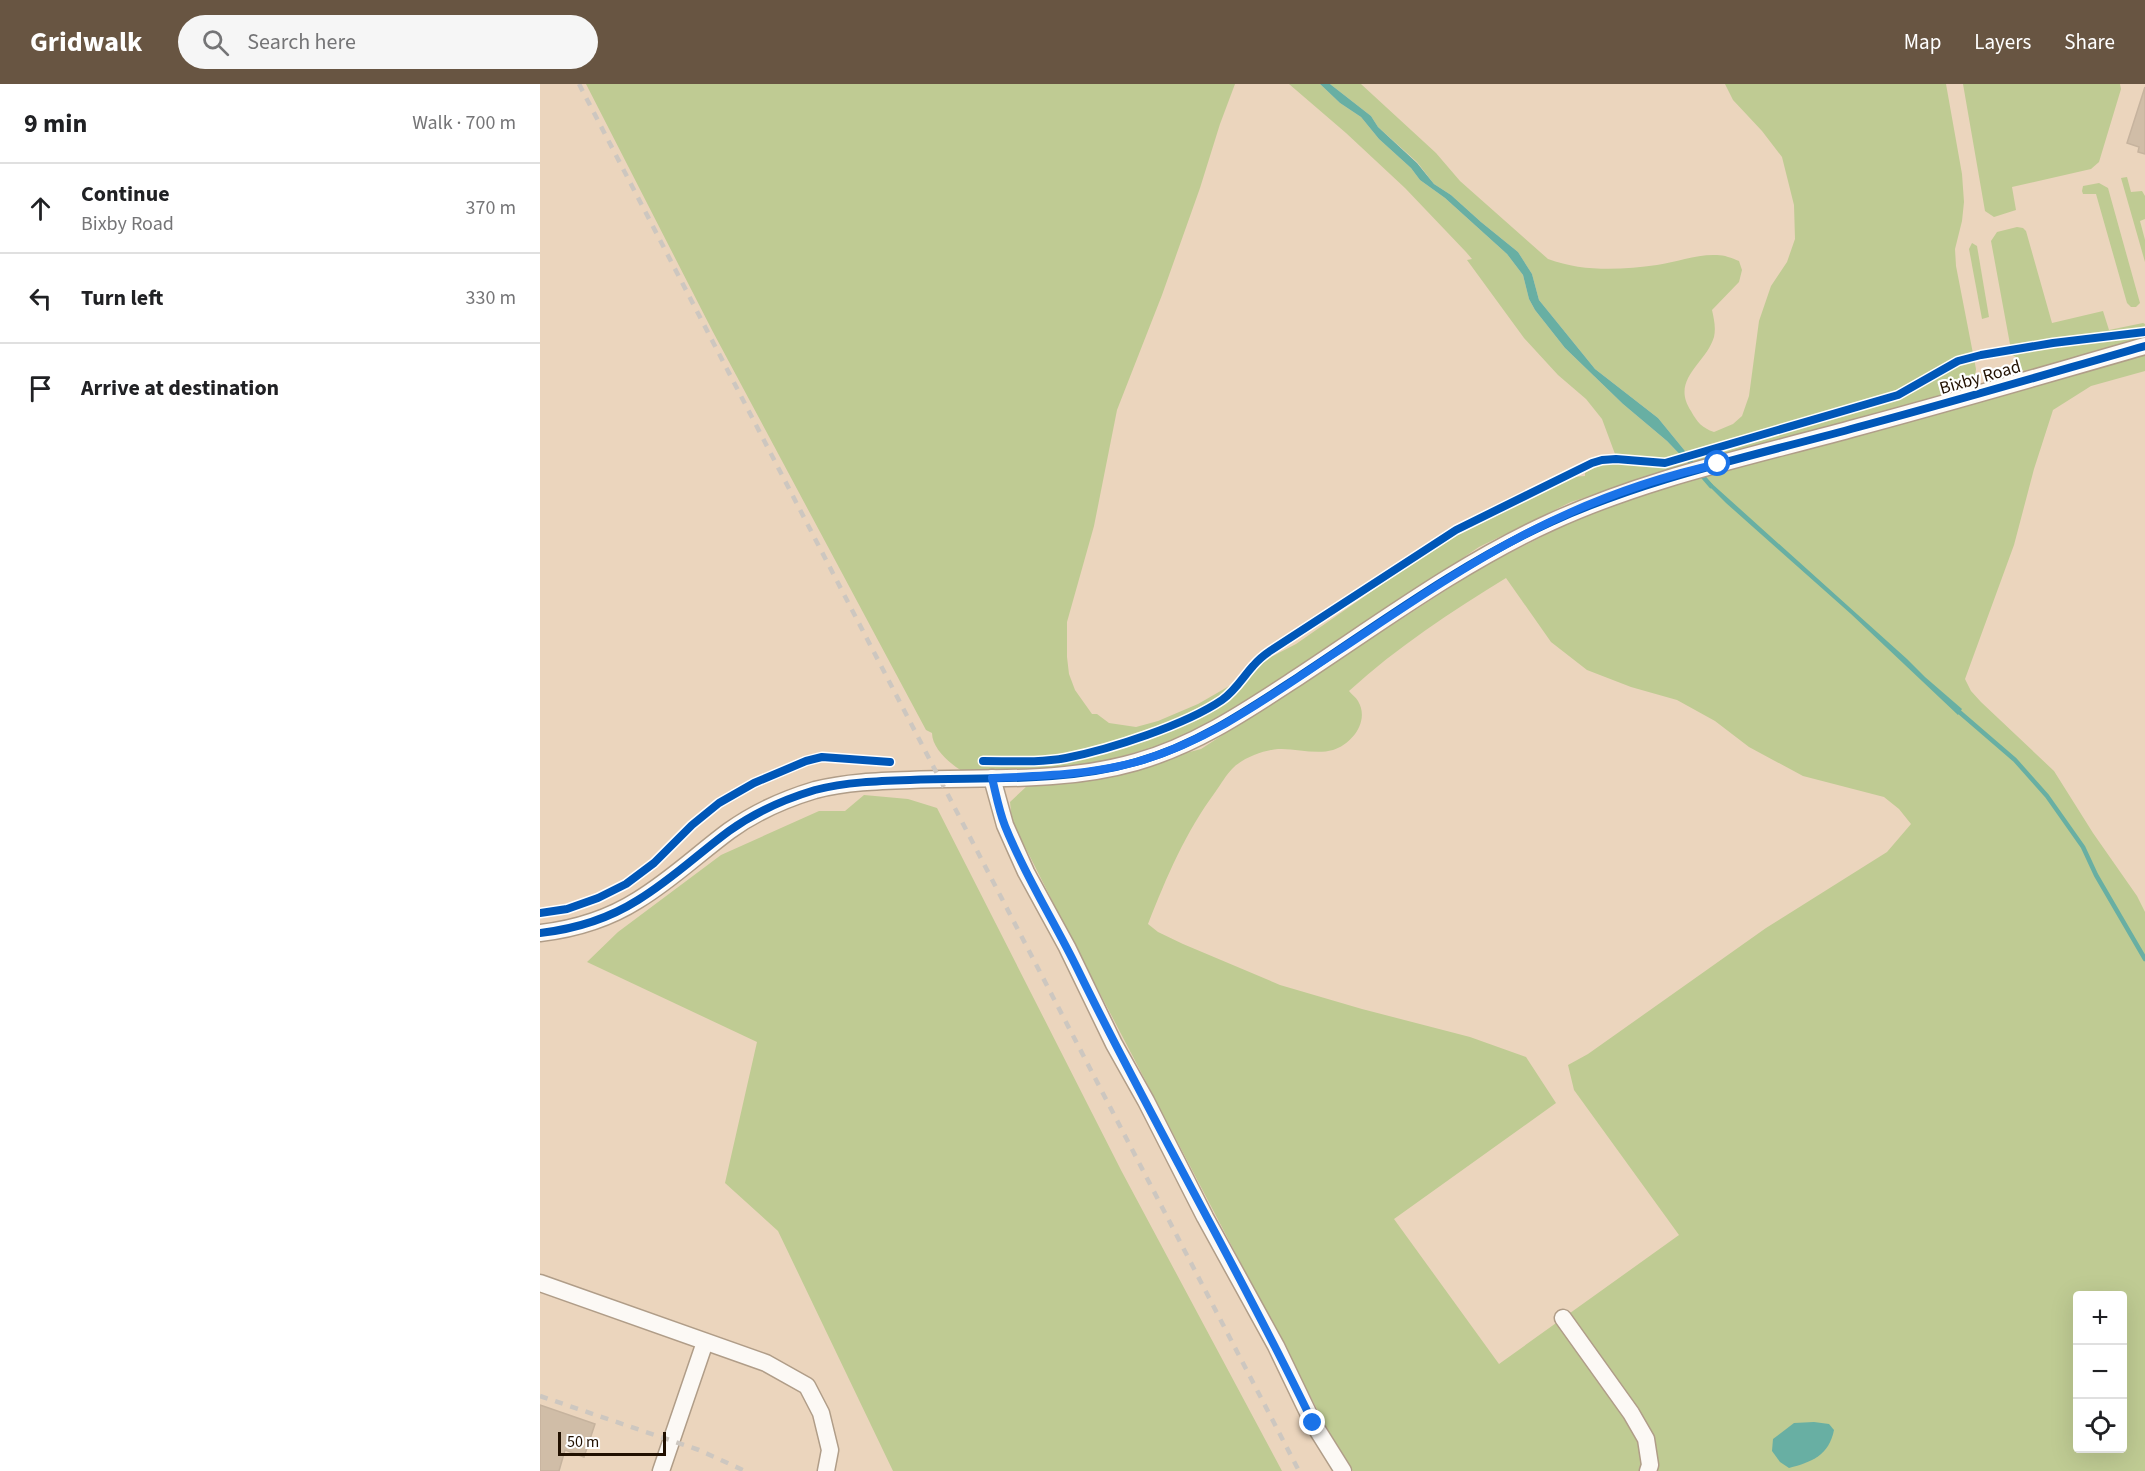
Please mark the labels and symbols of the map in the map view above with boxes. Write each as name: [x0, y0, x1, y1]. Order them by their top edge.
street label: Bixby Road: [1937, 354, 2024, 401]
route start: [1704, 450, 1730, 476]
route end: [1299, 1409, 1325, 1435]
scale bar: [558, 1429, 666, 1456]

